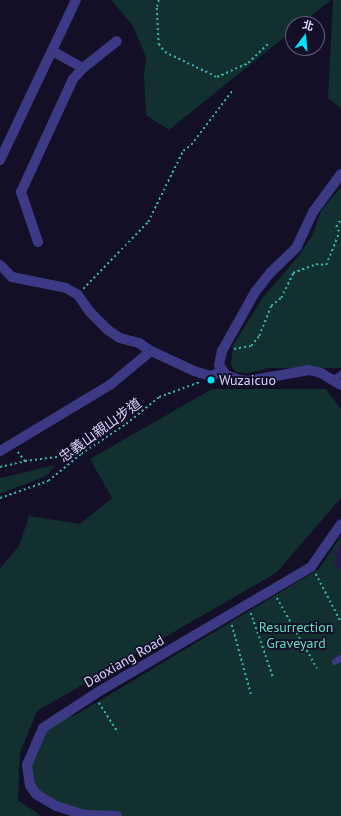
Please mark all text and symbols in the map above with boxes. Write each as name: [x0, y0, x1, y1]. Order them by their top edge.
north arrow: [285, 16, 325, 56]
text: 北: [301, 17, 315, 34]
place label: Wuzaicuo: [219, 372, 276, 388]
marker: Wuzaicuo: [206, 375, 216, 385]
street label: 忠義山親山步道: [55, 394, 145, 466]
park label: Resurrection Graveyard: [259, 619, 333, 652]
street label: Daoxiang Road: [81, 631, 167, 691]

